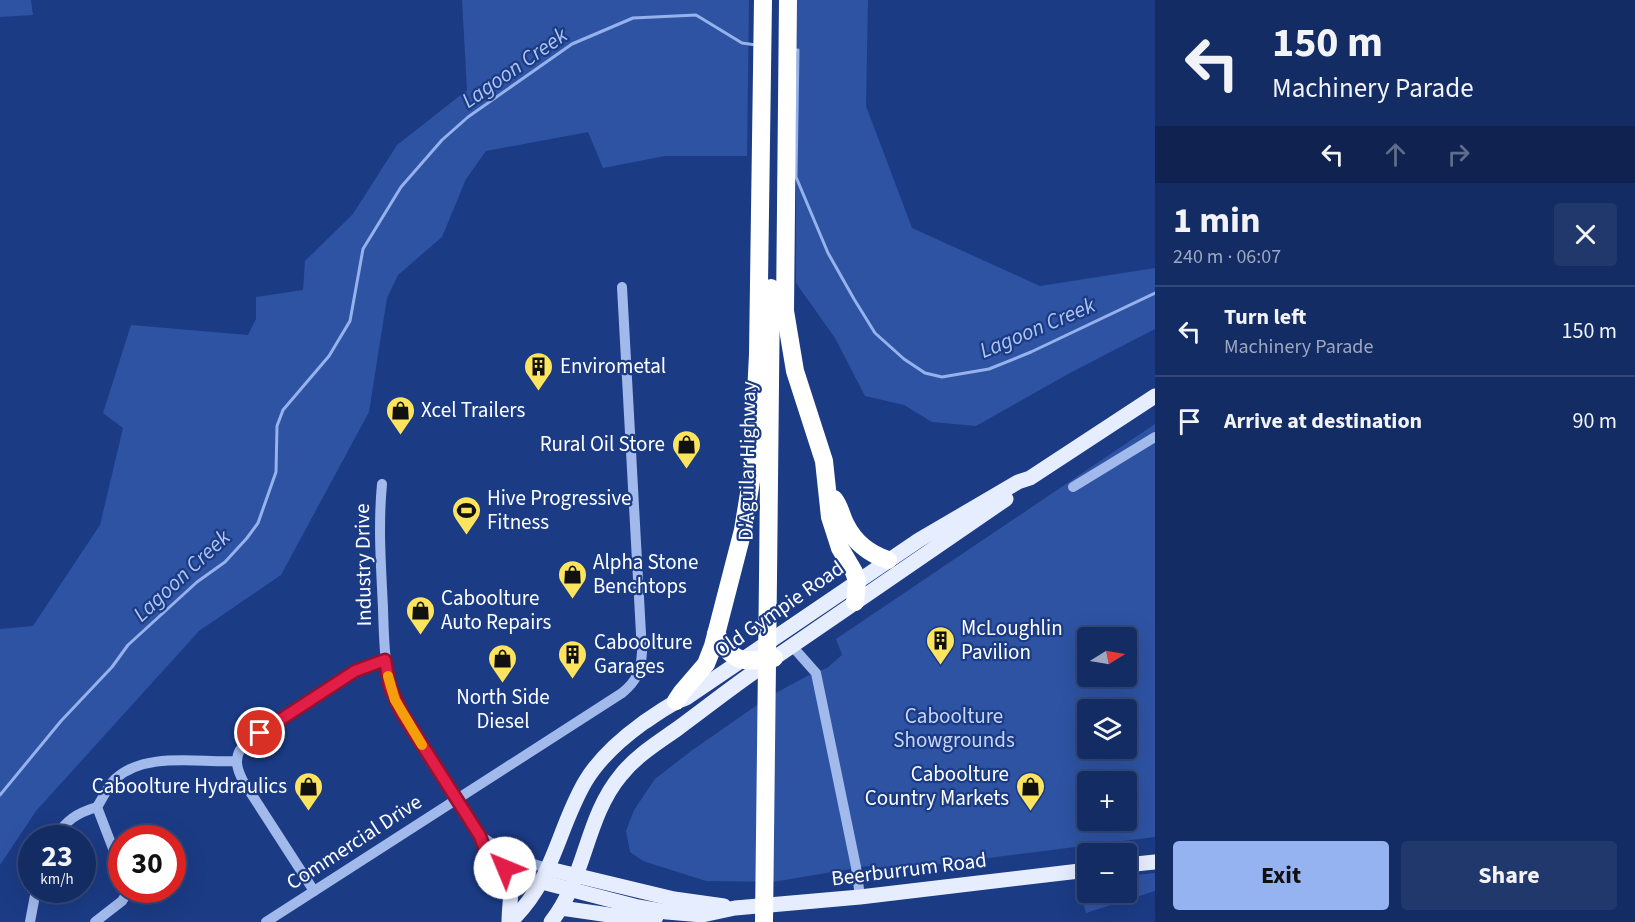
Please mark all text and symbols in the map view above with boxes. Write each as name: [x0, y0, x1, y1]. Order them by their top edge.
text: 150 m: [1272, 13, 1383, 73]
water label: Lagoon Creek: [455, 19, 575, 116]
icon: left: [1173, 24, 1251, 102]
text: Machinery Parade: [1272, 69, 1474, 108]
icon: left: [1316, 138, 1349, 171]
icon: ahead: [1379, 138, 1412, 171]
icon: right: [1442, 138, 1475, 171]
text: 1 min: [1173, 195, 1261, 246]
button: close: [1554, 203, 1617, 266]
text: 240 m · 06:07: [1173, 243, 1281, 271]
water label: Lagoon Creek: [975, 289, 1101, 367]
text: Turn left: [1224, 301, 1306, 333]
icon: left: [1173, 315, 1206, 348]
text: 150 m: [1562, 315, 1617, 347]
text: Machinery Parade: [1224, 333, 1373, 361]
building icon: Envirometal: [523, 350, 555, 392]
place label: Envirometal: [560, 351, 666, 381]
street label: D'Aguilar Highway: [731, 381, 763, 541]
shop icon: Xcel Trailers: [384, 394, 416, 436]
place label: Xcel Trailers: [421, 395, 526, 425]
icon: arrive: [1173, 405, 1206, 438]
text: Arrive at destination: [1224, 405, 1422, 437]
text: 90 m: [1572, 405, 1617, 437]
shop icon: Rural Oil Store: [670, 428, 702, 470]
place label: Rural Oil Store: [540, 429, 665, 459]
place label: Hive Progressive Fitness: [487, 483, 632, 537]
sports icon: Hive Progressive Fitness: [450, 494, 482, 536]
street label: Industry Drive: [347, 503, 379, 627]
water label: Lagoon Creek: [126, 522, 238, 629]
place label: Alpha Stone Benchtops: [593, 547, 698, 601]
street label: Old Gympie Road: [708, 553, 850, 665]
shop icon: Alpha Stone Benchtops: [556, 558, 588, 600]
place label: Caboolture Auto Repairs: [441, 583, 552, 637]
shop icon: Caboolture Auto Repairs: [404, 594, 436, 636]
place label: McLoughlin Pavilion: [961, 613, 1063, 667]
building icon: McLoughlin Pavilion: [924, 624, 956, 666]
place label: Caboolture Garages: [594, 627, 692, 681]
north arrow: [1077, 627, 1137, 687]
map controls: [1077, 627, 1137, 903]
building icon: Caboolture Garages: [557, 638, 589, 680]
shop icon: North Side Diesel: [487, 642, 519, 684]
place label: North Side Diesel: [456, 682, 550, 736]
button: layers: [1077, 699, 1137, 759]
park label: Caboolture Showgrounds: [893, 701, 1015, 755]
pin: [234, 707, 285, 758]
icon: arrive: [243, 716, 276, 749]
place label: Caboolture Country Markets: [865, 759, 1009, 813]
shop icon: Caboolture Hydraulics: [292, 770, 324, 812]
shop icon: Caboolture Country Markets: [1014, 770, 1046, 812]
place label: Caboolture Hydraulics: [92, 771, 287, 801]
button: +: [1077, 771, 1137, 831]
street label: Commercial Drive: [280, 787, 428, 897]
speed limit sign: 30: [108, 825, 186, 903]
text: 23: [41, 835, 73, 878]
position arrow: [473, 836, 537, 900]
button: Exit: [1173, 841, 1389, 910]
button: Share: [1401, 841, 1617, 910]
button: −: [1077, 843, 1137, 903]
street label: Beerburrum Road: [830, 845, 988, 893]
text: km/h: [40, 869, 74, 890]

